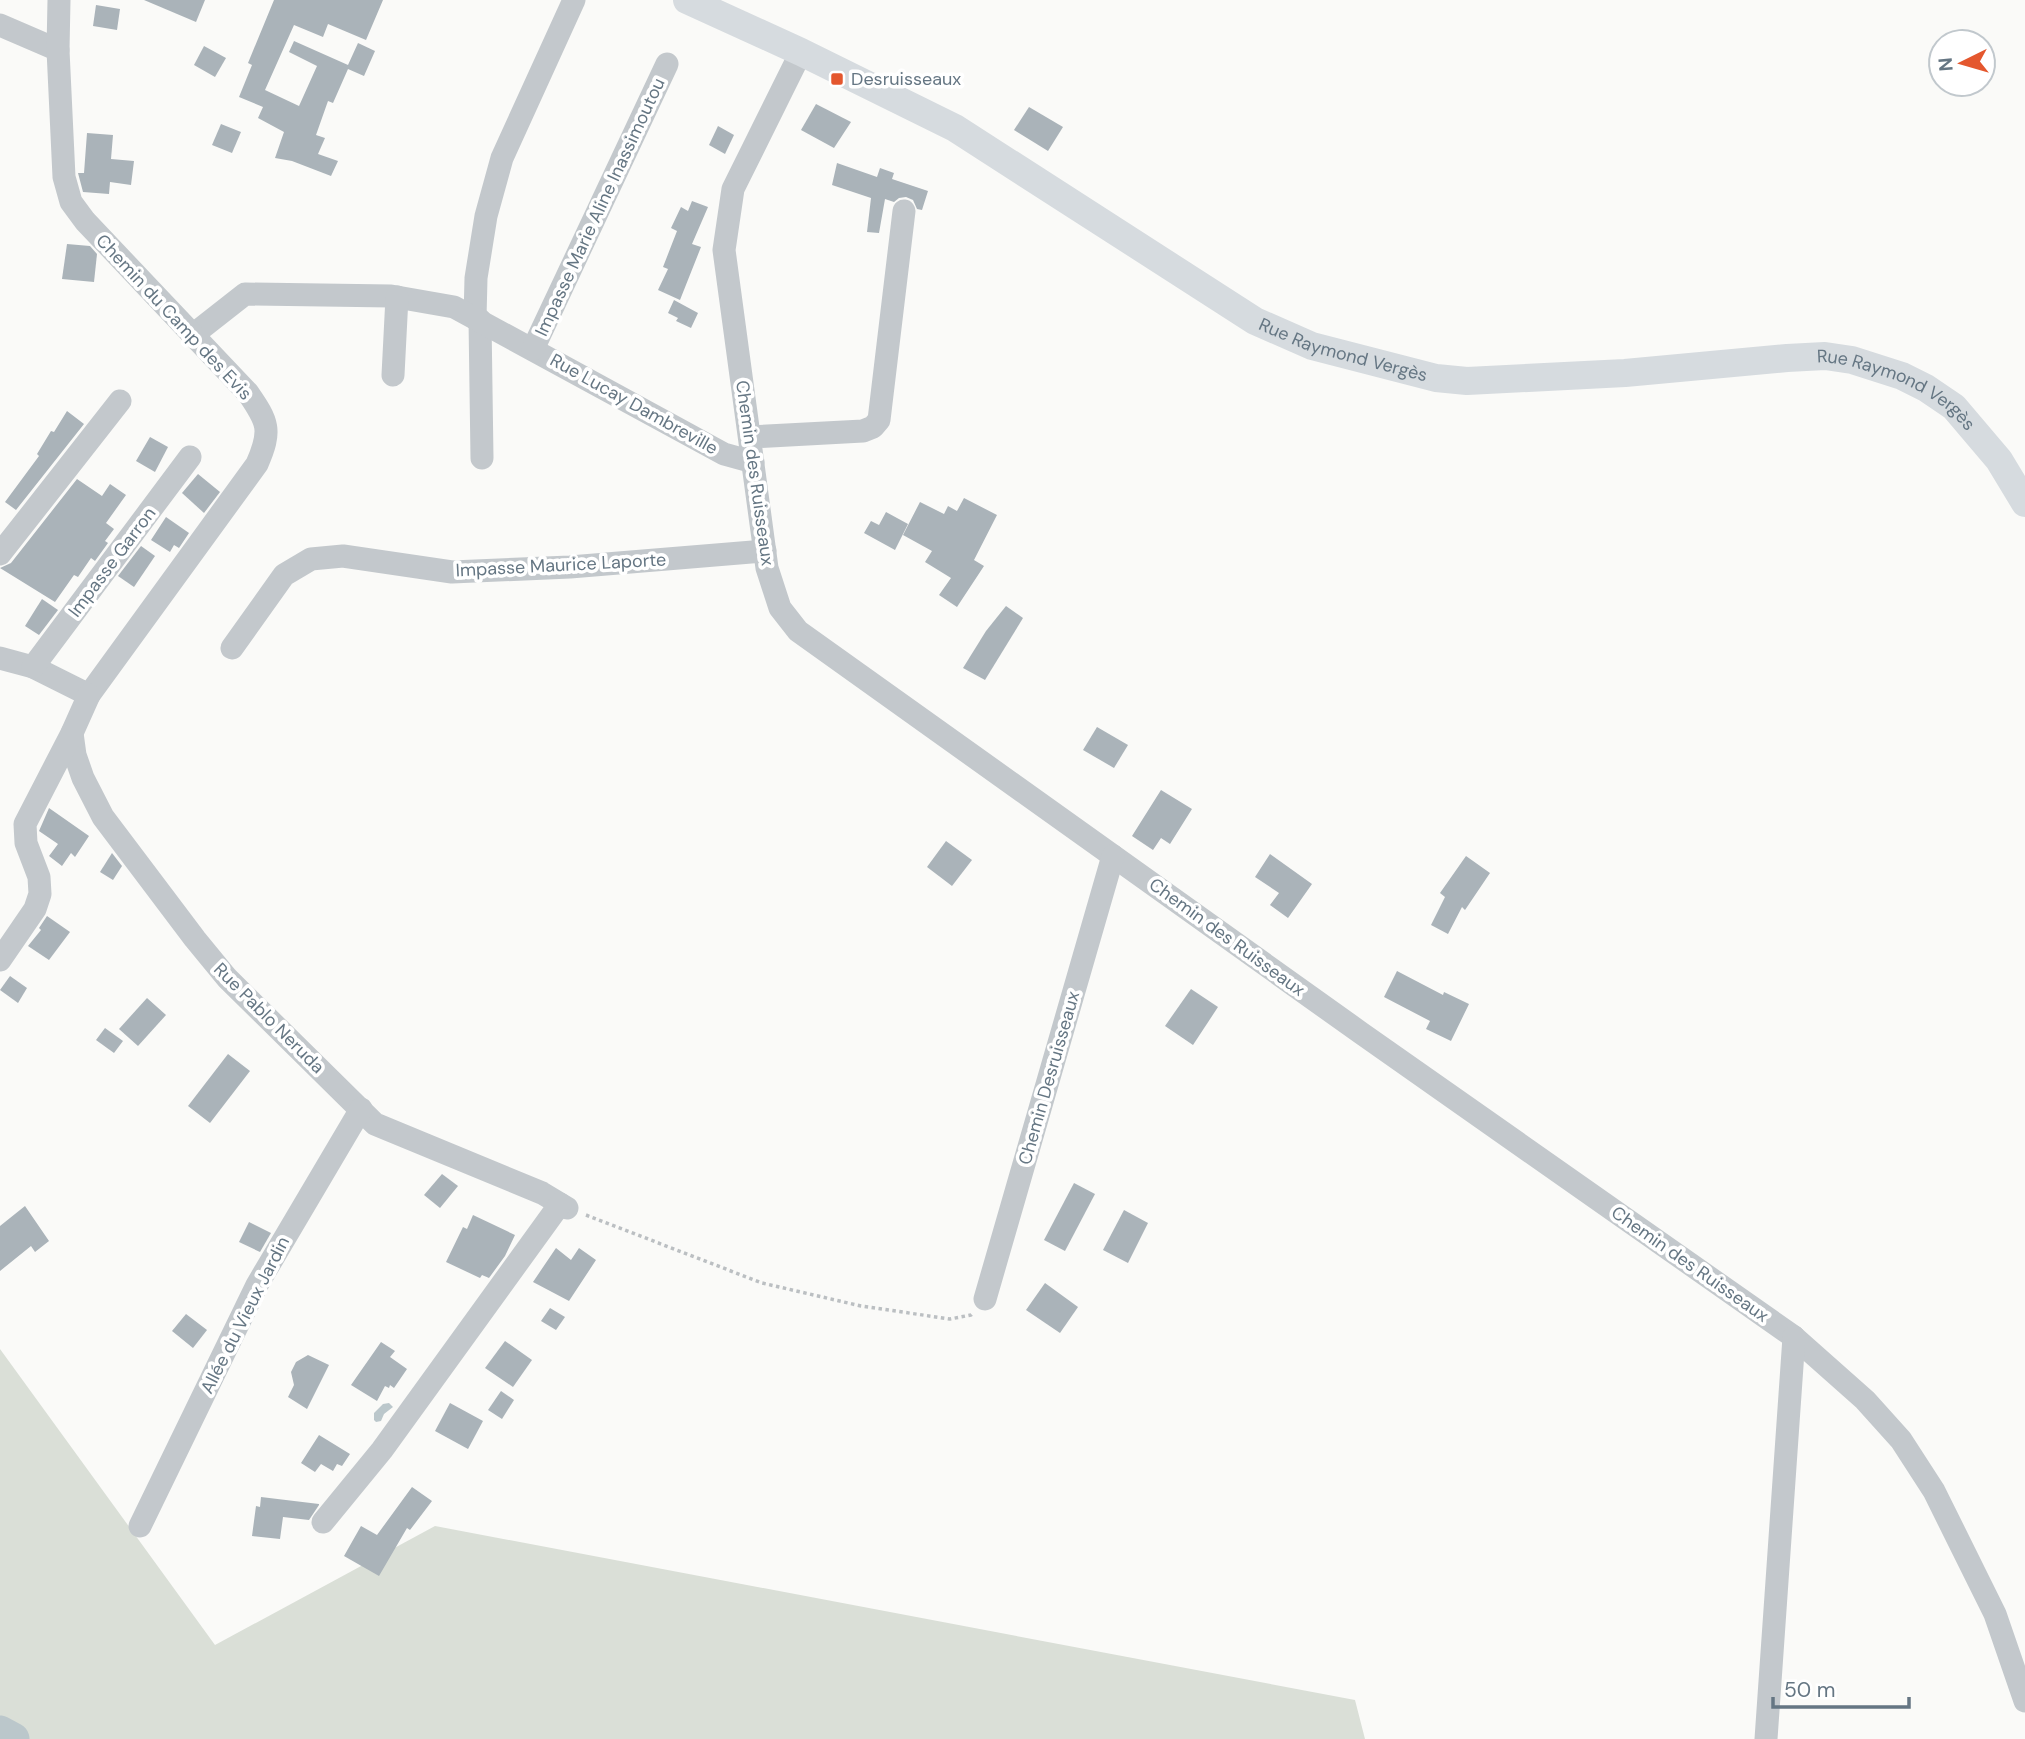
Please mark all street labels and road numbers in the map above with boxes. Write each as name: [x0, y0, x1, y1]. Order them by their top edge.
street label: Impasse Marie Aline Inassimoutou: [529, 74, 671, 340]
street label: Chemin du Camp des Evis: [91, 229, 257, 405]
street label: Rue Raymond Vergès: [1255, 312, 1430, 387]
street label: Rue Raymond Vergès: [1816, 344, 1981, 436]
street label: Rue Lucay Dambreville: [546, 348, 722, 460]
street label: Chemin des Ruisseaux: [730, 379, 780, 567]
street label: Impasse Garron: [63, 502, 161, 622]
street label: Impasse Maurice Laporte: [455, 547, 667, 583]
street label: Chemin des Ruisseaux: [1144, 872, 1310, 1002]
street label: Rue Pablo Neruda: [208, 957, 330, 1079]
street label: Chemin Desruisseaux: [1013, 988, 1085, 1167]
street label: Chemin des Ruisseaux: [1607, 1201, 1774, 1327]
street label: Allée du Vieux Jardin: [195, 1232, 295, 1398]

